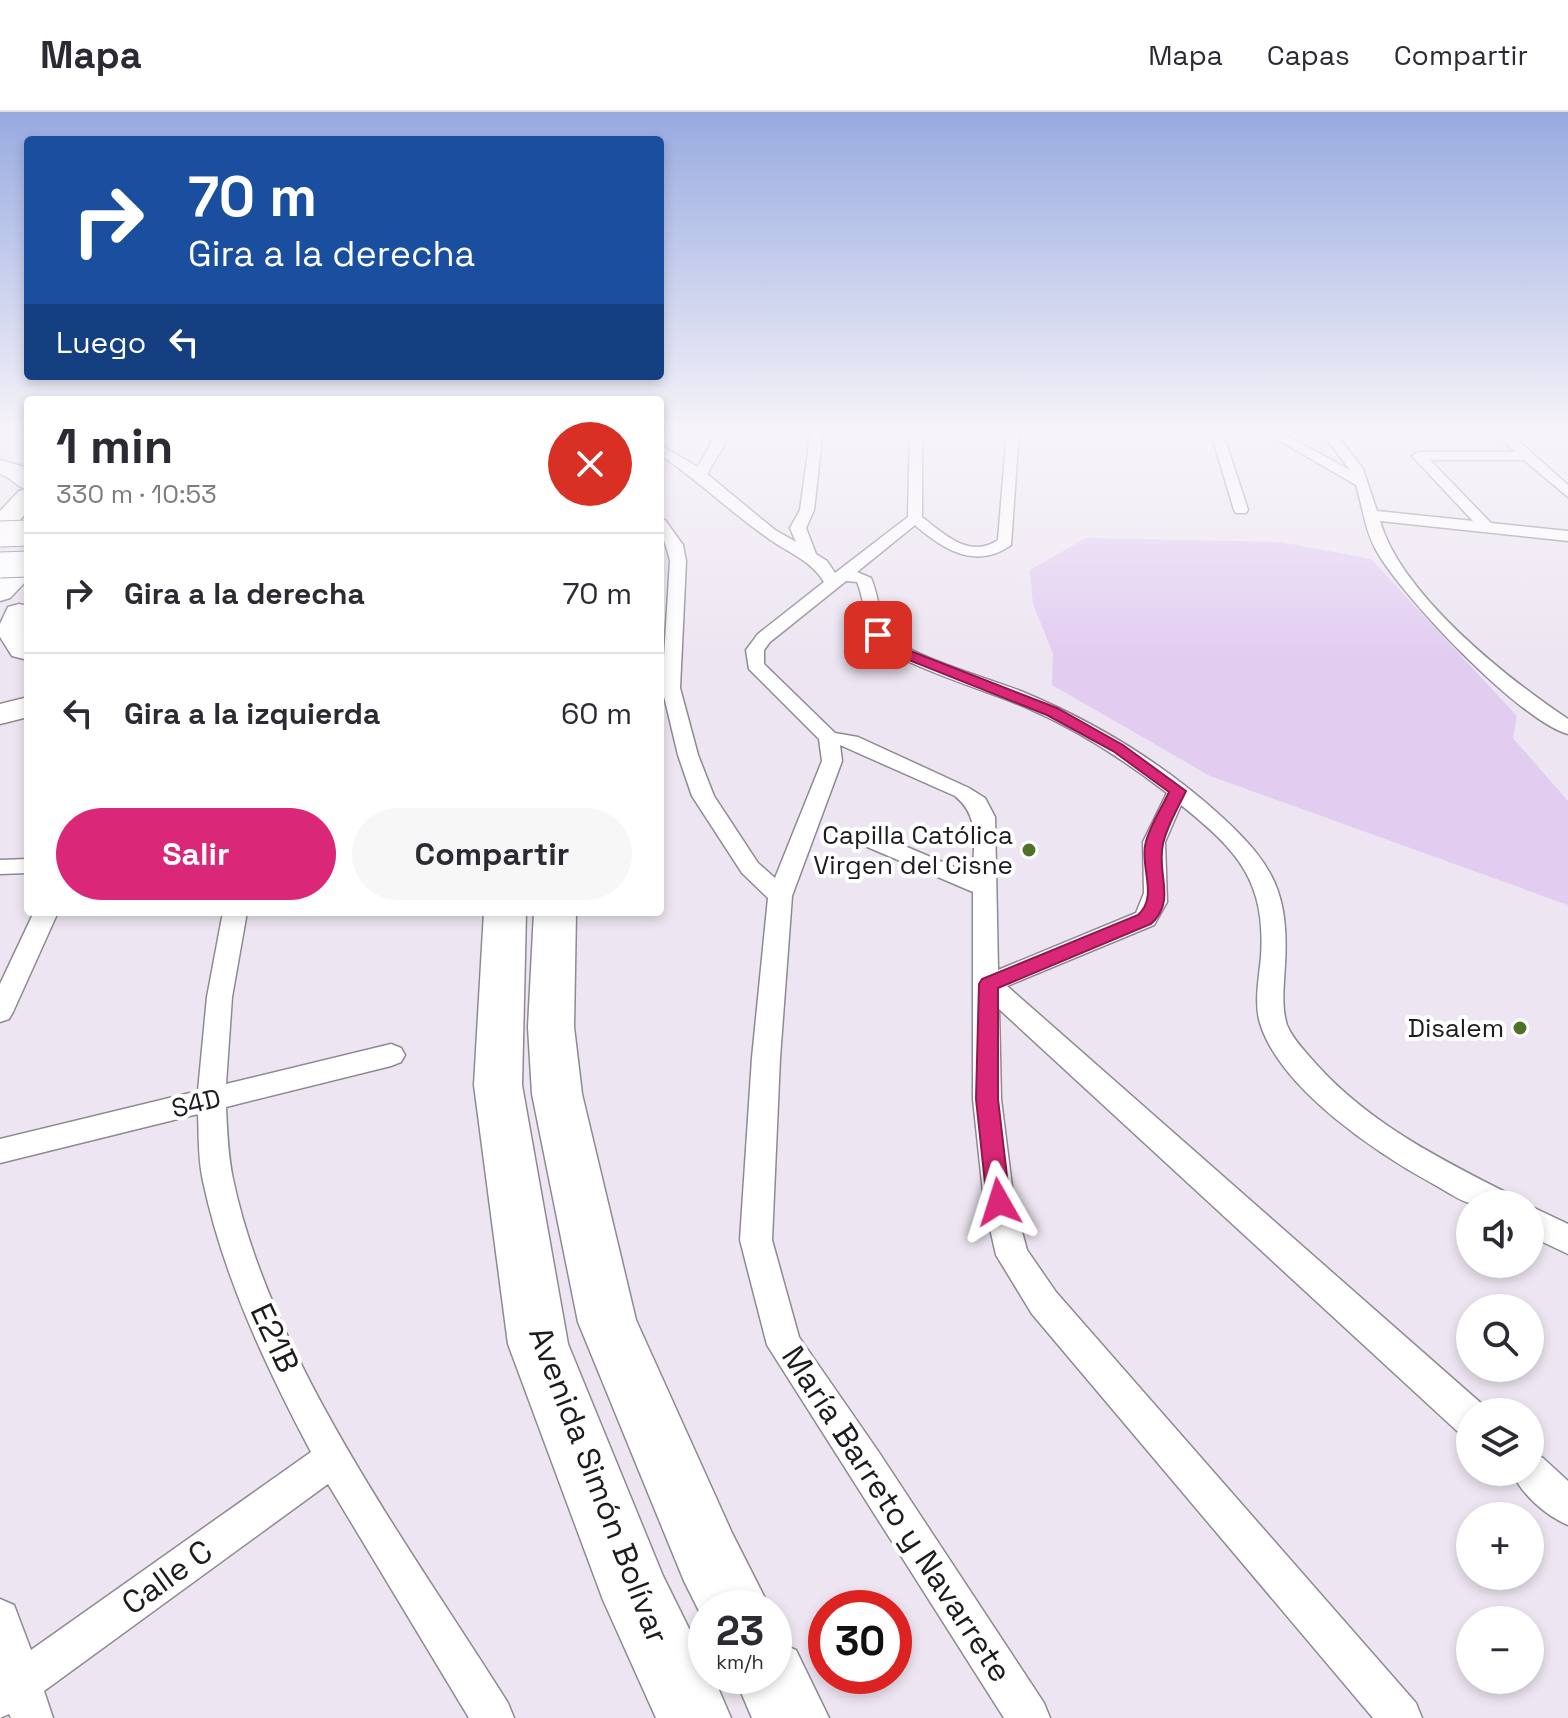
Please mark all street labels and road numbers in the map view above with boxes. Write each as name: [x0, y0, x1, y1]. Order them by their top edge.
street label: S4D: [168, 1081, 224, 1125]
street label: E21B: [242, 1297, 308, 1379]
street label: Avenida Simón Bolívar: [520, 1321, 678, 1649]
street label: María Barreto y Navarrete: [773, 1338, 1021, 1690]
street label: Calle C: [114, 1531, 220, 1623]

